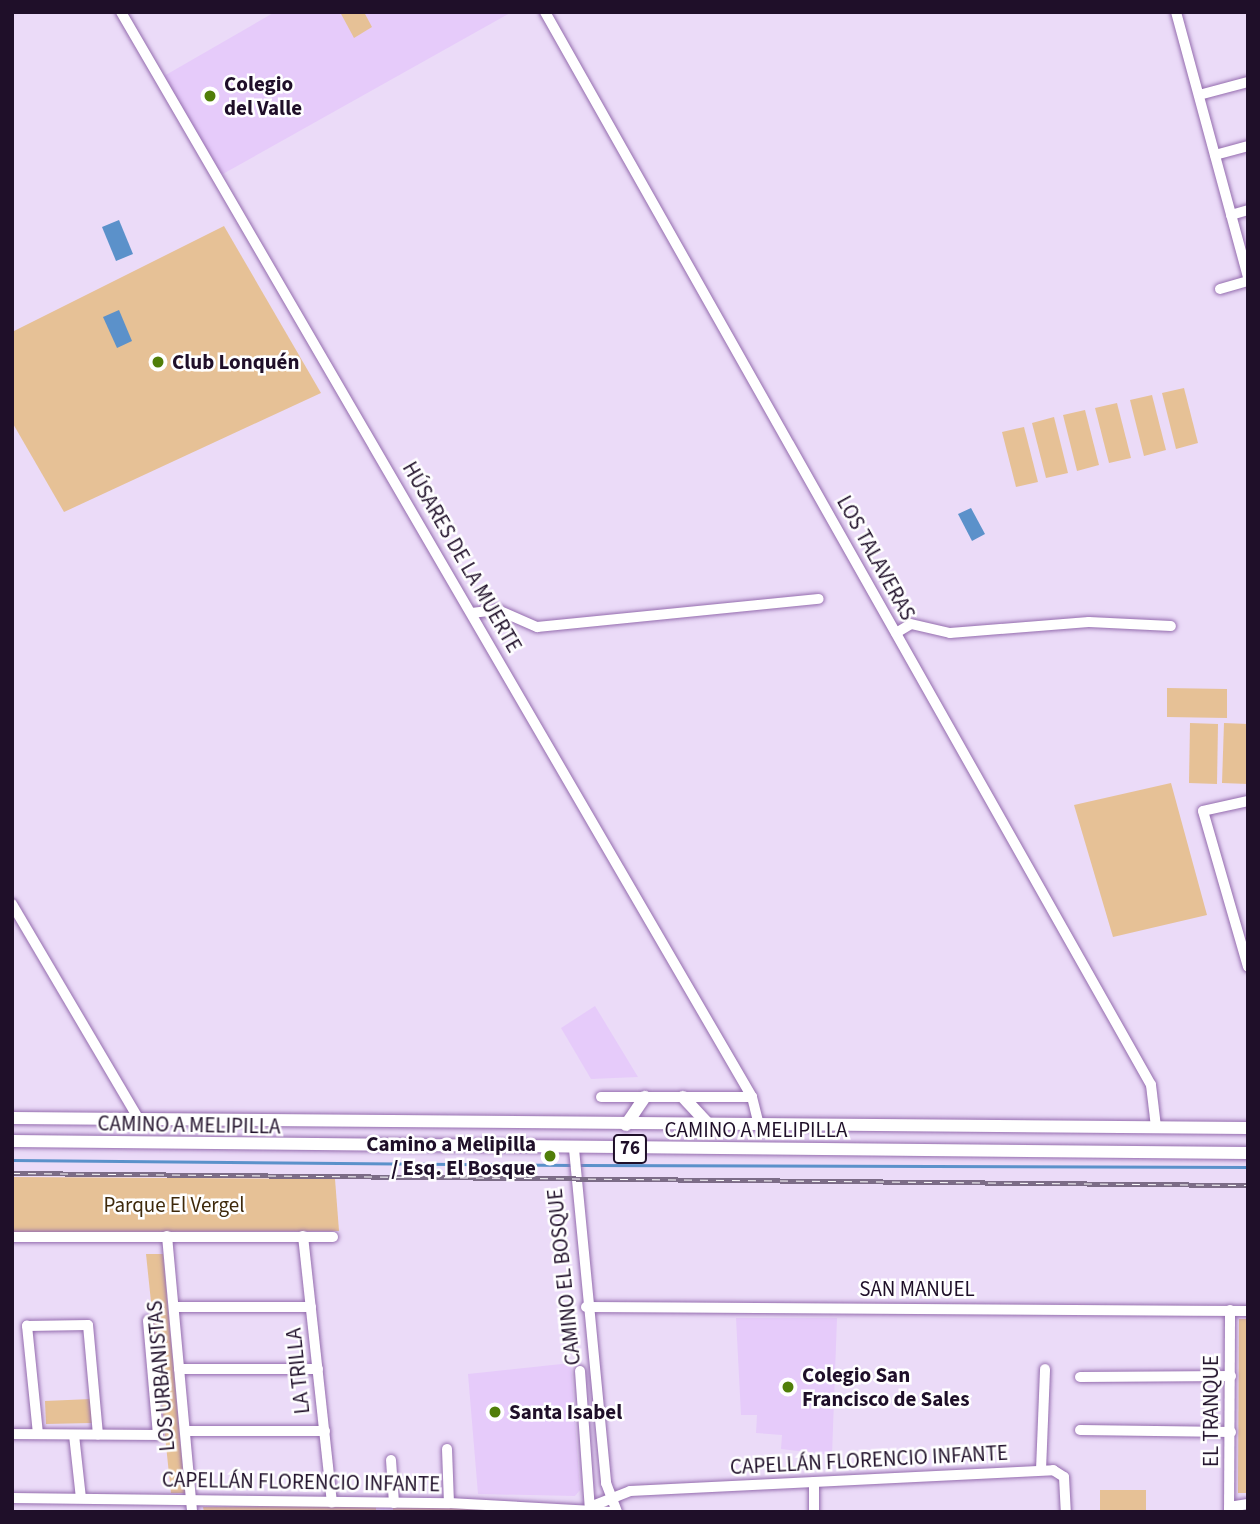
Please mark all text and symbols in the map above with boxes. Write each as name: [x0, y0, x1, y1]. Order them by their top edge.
place label: Colegio del Valle: [224, 71, 302, 121]
marker: Colegio del Valle: [202, 88, 218, 104]
place label: Club Lonquén: [172, 349, 299, 375]
marker: Club Lonquén: [150, 354, 166, 370]
street label: HÚSARES DE LA MUERTE: [397, 457, 527, 657]
street label: LOS TALAVERAS: [831, 491, 921, 625]
street label: CAMINO A MELIPILLA: [97, 1111, 281, 1139]
street label: CAMINO A MELIPILLA: [665, 1117, 847, 1143]
place label: Camino a Melipilla / Esq. El Bosque: [366, 1131, 536, 1181]
road number: 76: [612, 1134, 648, 1164]
marker: Camino a Melipilla / Esq. El Bosque: [542, 1148, 558, 1164]
street label: CAMINO EL BOSQUE: [542, 1187, 586, 1367]
park label: Parque El Vergel: [103, 1192, 245, 1218]
street label: SAN MANUEL: [859, 1276, 975, 1302]
street label: LOS URBANISTAS: [142, 1300, 180, 1452]
street label: LA TRILLA: [281, 1327, 315, 1415]
street label: EL TRANQUE: [1198, 1355, 1224, 1467]
place label: Colegio San Francisco de Sales: [802, 1362, 970, 1412]
marker: Colegio San Francisco de Sales: [780, 1379, 796, 1395]
place label: Santa Isabel: [509, 1399, 622, 1425]
marker: Santa Isabel: [487, 1404, 503, 1420]
street label: CAPELLÁN FLORENCIO INFANTE: [729, 1440, 1009, 1480]
street label: CAPELLÁN FLORENCIO INFANTE: [162, 1467, 440, 1497]

